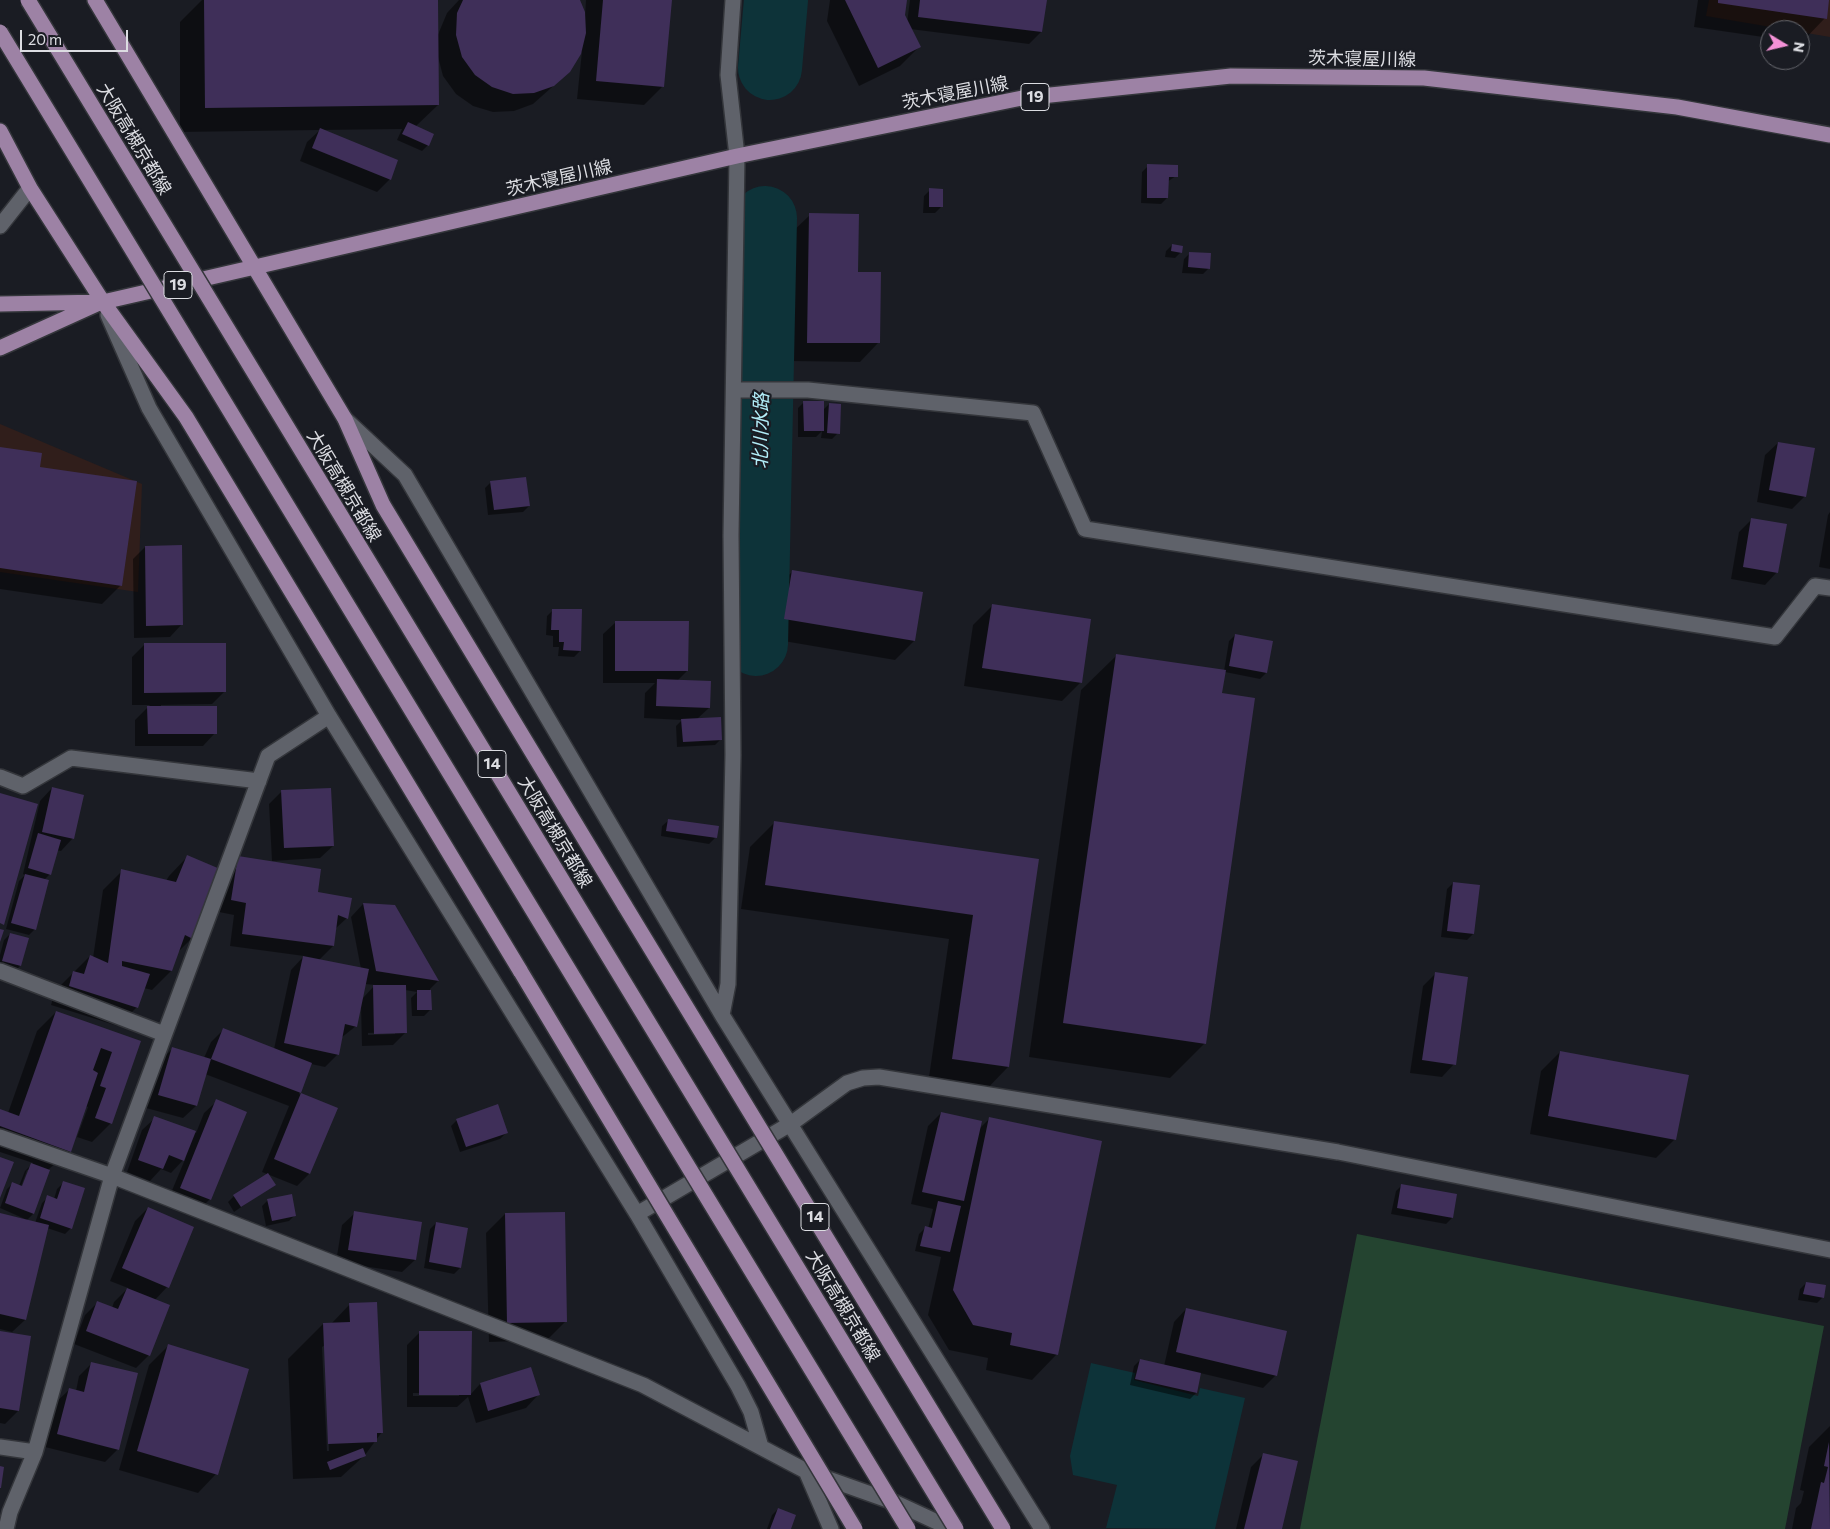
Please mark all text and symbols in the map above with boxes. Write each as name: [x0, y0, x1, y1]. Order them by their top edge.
scale bar: [22, 20, 130, 52]
north arrow: [1760, 20, 1810, 70]
text: 20 m: [28, 30, 62, 48]
text: N: [1790, 41, 1809, 54]
street label: 茨木寝屋川線: [1308, 47, 1416, 71]
street label: 茨木寝屋川線: [900, 72, 1010, 114]
street label: 大阪高槻京都線: [92, 79, 176, 199]
road number: 19: [1021, 84, 1049, 110]
street label: 茨木寝屋川線: [504, 155, 614, 201]
road number: 19: [164, 272, 192, 298]
water label: 北川水路: [749, 393, 773, 469]
street label: 大阪高槻京都線: [302, 426, 386, 546]
road number: 14: [478, 751, 506, 778]
street label: 大阪高槻京都線: [513, 772, 597, 892]
road number: 14: [801, 1204, 829, 1230]
street label: 大阪高槻京都線: [801, 1246, 885, 1366]

